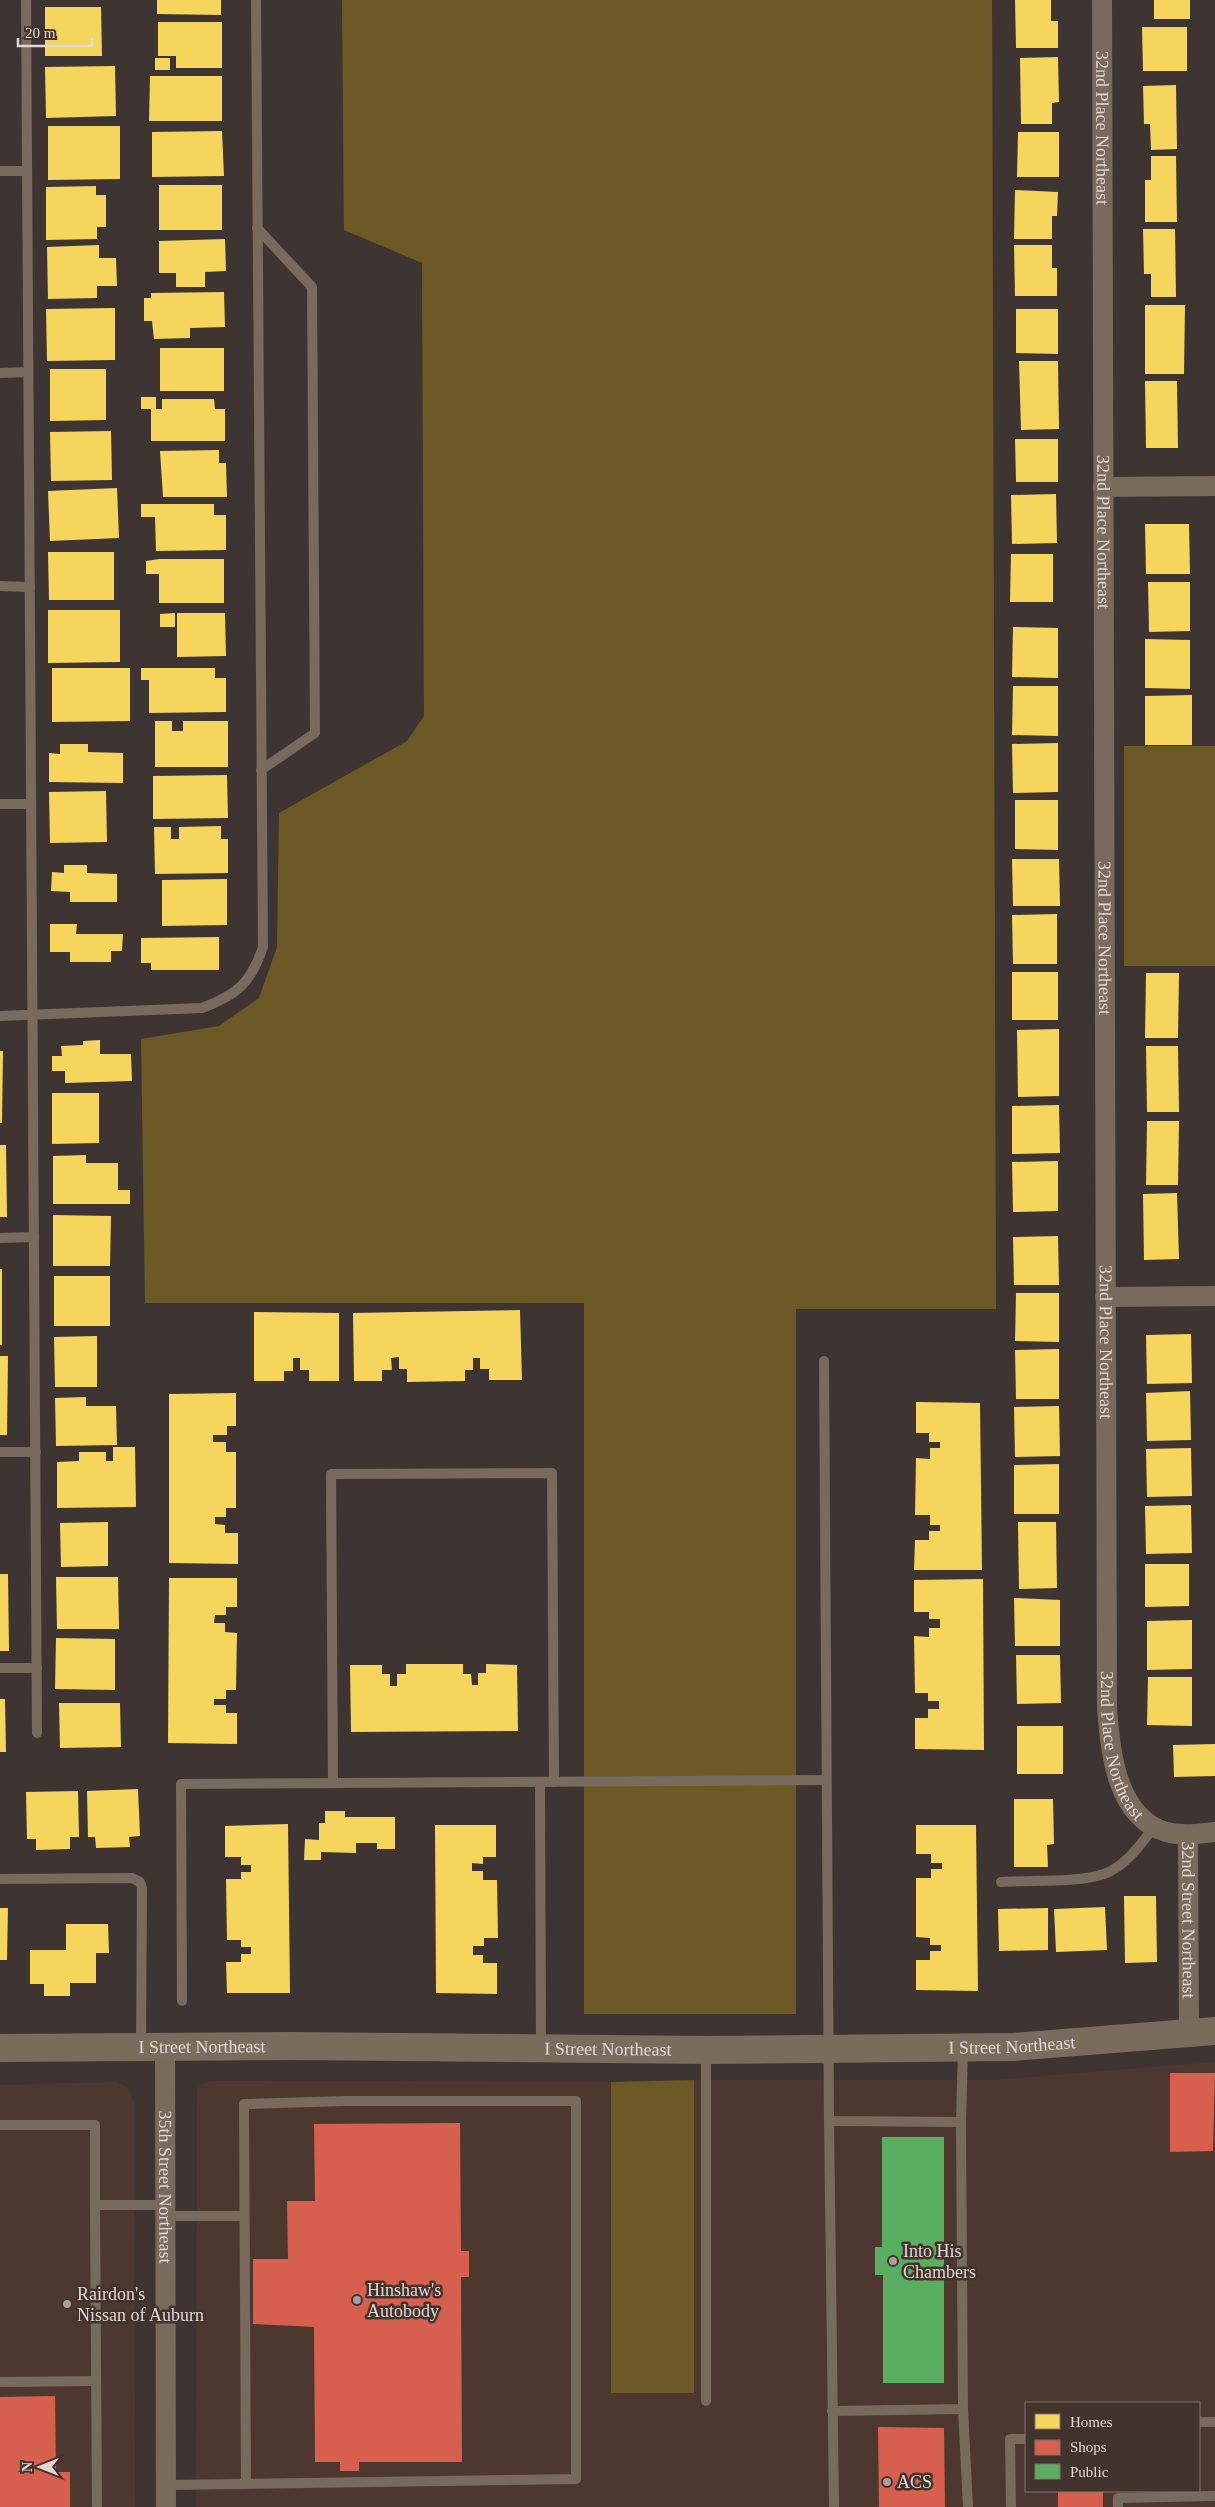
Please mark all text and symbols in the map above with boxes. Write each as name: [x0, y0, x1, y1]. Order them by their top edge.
scale bar: [18, 15, 91, 47]
text: 20 m: [25, 25, 56, 41]
street label: 32nd Place Northeast: [1092, 51, 1113, 205]
street label: 32nd Place Northeast: [1093, 455, 1114, 609]
street label: 32nd Place Northeast: [1095, 861, 1115, 1015]
street label: 32nd Place Northeast: [1096, 1265, 1116, 1419]
street label: 32nd Place Northeast: [1097, 1671, 1148, 1824]
street label: 32nd Street Northeast: [1178, 1841, 1199, 1999]
street label: I Street Northeast: [948, 2032, 1076, 2058]
street label: I Street Northeast: [138, 2036, 266, 2057]
street label: I Street Northeast: [544, 2038, 672, 2060]
street label: 35th Street Northeast: [155, 2110, 175, 2264]
place label: Into His Chambers: [903, 2241, 976, 2282]
marker: Into His Chambers: [887, 2255, 899, 2267]
place label: Hinshaw's Autobody: [367, 2280, 441, 2321]
place label: Rairdon's Nissan of Auburn: [77, 2284, 204, 2325]
marker: Hinshaw's Autobody: [351, 2294, 363, 2306]
marker: Rairdon's Nissan of Auburn: [61, 2298, 73, 2310]
legend: [1025, 2402, 1200, 2492]
text: Homes: [1070, 2414, 1113, 2430]
text: Shops: [1070, 2439, 1107, 2455]
north arrow: [15, 2442, 65, 2492]
text: N: [20, 2462, 35, 2472]
text: Public: [1070, 2464, 1109, 2480]
place label: ACS: [897, 2472, 932, 2492]
marker: ACS: [881, 2476, 893, 2488]

